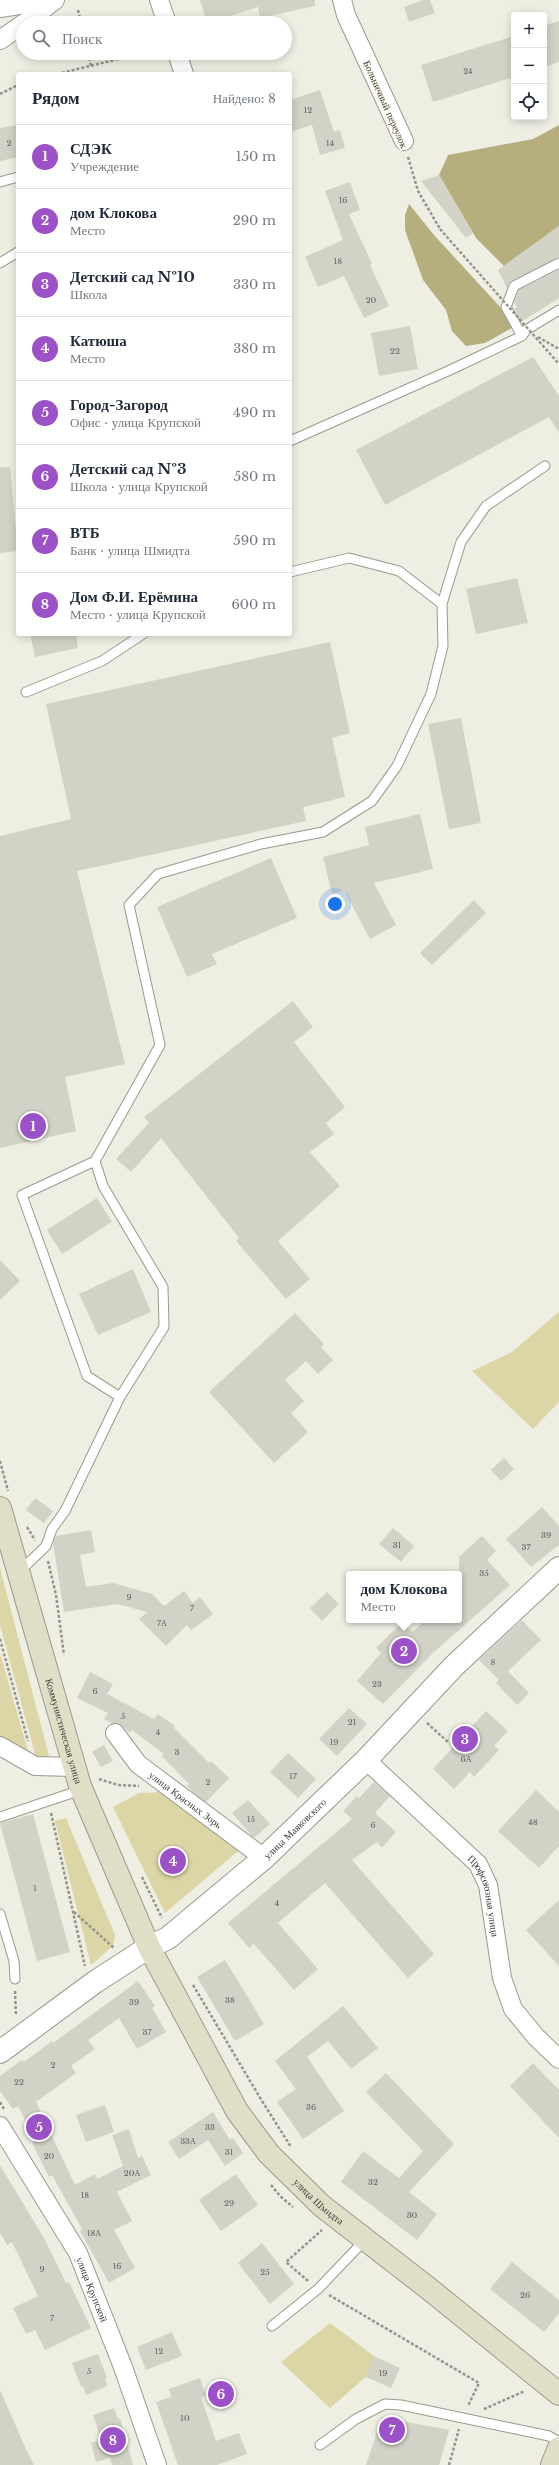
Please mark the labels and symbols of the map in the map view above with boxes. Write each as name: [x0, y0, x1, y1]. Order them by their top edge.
street label: Больничный переулок: [360, 58, 411, 150]
house number: 24: [463, 66, 473, 76]
house number: 12: [304, 105, 312, 115]
house number: 2: [7, 138, 12, 148]
house number: 14: [326, 138, 334, 148]
house number: 16: [339, 195, 347, 205]
house number: 18: [334, 256, 342, 266]
house number: 20: [366, 295, 377, 305]
house number: 22: [390, 346, 400, 356]
your location: [325, 894, 345, 914]
pin: 1: [20, 1111, 46, 1141]
house number: 39: [541, 1530, 551, 1540]
house number: 31: [393, 1540, 402, 1550]
house number: 37: [522, 1542, 531, 1552]
house number: 35: [479, 1568, 489, 1578]
house number: 9: [126, 1592, 132, 1602]
house number: 7: [190, 1603, 195, 1613]
house number: 7А: [157, 1618, 167, 1628]
pin: 2: [391, 1636, 417, 1666]
house number: 8: [491, 1657, 496, 1667]
street label: Коммунистическая улица: [42, 1677, 85, 1786]
house number: 23: [372, 1679, 382, 1689]
house number: 6: [92, 1686, 98, 1696]
house number: 5: [121, 1711, 126, 1721]
house number: 21: [348, 1717, 357, 1727]
pin: 3: [452, 1724, 478, 1754]
house number: 4: [156, 1727, 161, 1737]
house number: 19: [330, 1737, 338, 1747]
house number: 3: [175, 1747, 180, 1757]
house number: 6А: [461, 1754, 472, 1764]
street label: улица Красных Зорь: [146, 1768, 225, 1832]
house number: 17: [289, 1771, 298, 1781]
house number: 2: [206, 1777, 211, 1787]
street label: улица Маяковского: [261, 1796, 329, 1862]
house number: 15: [247, 1814, 256, 1824]
house number: 48: [528, 1817, 538, 1827]
house number: 6: [370, 1820, 376, 1830]
pin: 4: [160, 1846, 186, 1876]
street label: Профсоюзная улица: [465, 1852, 502, 1938]
house number: 1: [33, 1883, 37, 1893]
house number: 4: [275, 1898, 280, 1908]
house number: 38: [225, 1995, 235, 2005]
house number: 39: [129, 1997, 139, 2007]
house number: 37: [143, 2027, 152, 2037]
house number: 2: [51, 2060, 56, 2070]
house number: 22: [14, 2077, 24, 2087]
house number: 36: [306, 2102, 316, 2112]
pin: 5: [26, 2112, 52, 2142]
house number: 33: [205, 2122, 215, 2132]
house number: 33А: [180, 2136, 196, 2146]
house number: 31: [225, 2147, 234, 2157]
house number: 20: [44, 2151, 55, 2161]
house number: 20А: [124, 2168, 140, 2178]
street label: улица Шмидта: [291, 2176, 347, 2228]
house number: 32: [368, 2177, 378, 2187]
house number: 18: [81, 2190, 89, 2200]
house number: 29: [224, 2198, 234, 2208]
house number: 30: [407, 2210, 418, 2220]
house number: 18А: [87, 2228, 101, 2238]
street label: улица Крупской: [73, 2255, 111, 2324]
house number: 16: [113, 2261, 121, 2271]
house number: 9: [39, 2264, 45, 2274]
house number: 25: [260, 2267, 270, 2277]
house number: 26: [520, 2290, 530, 2300]
house number: 7: [50, 2313, 55, 2323]
house number: 12: [155, 2346, 163, 2356]
house number: 5: [87, 2366, 92, 2376]
house number: 19: [379, 2368, 387, 2378]
pin: 6: [208, 2379, 234, 2409]
house number: 10: [180, 2413, 190, 2423]
pin: 7: [379, 2415, 405, 2445]
pin: 8: [100, 2425, 126, 2455]

